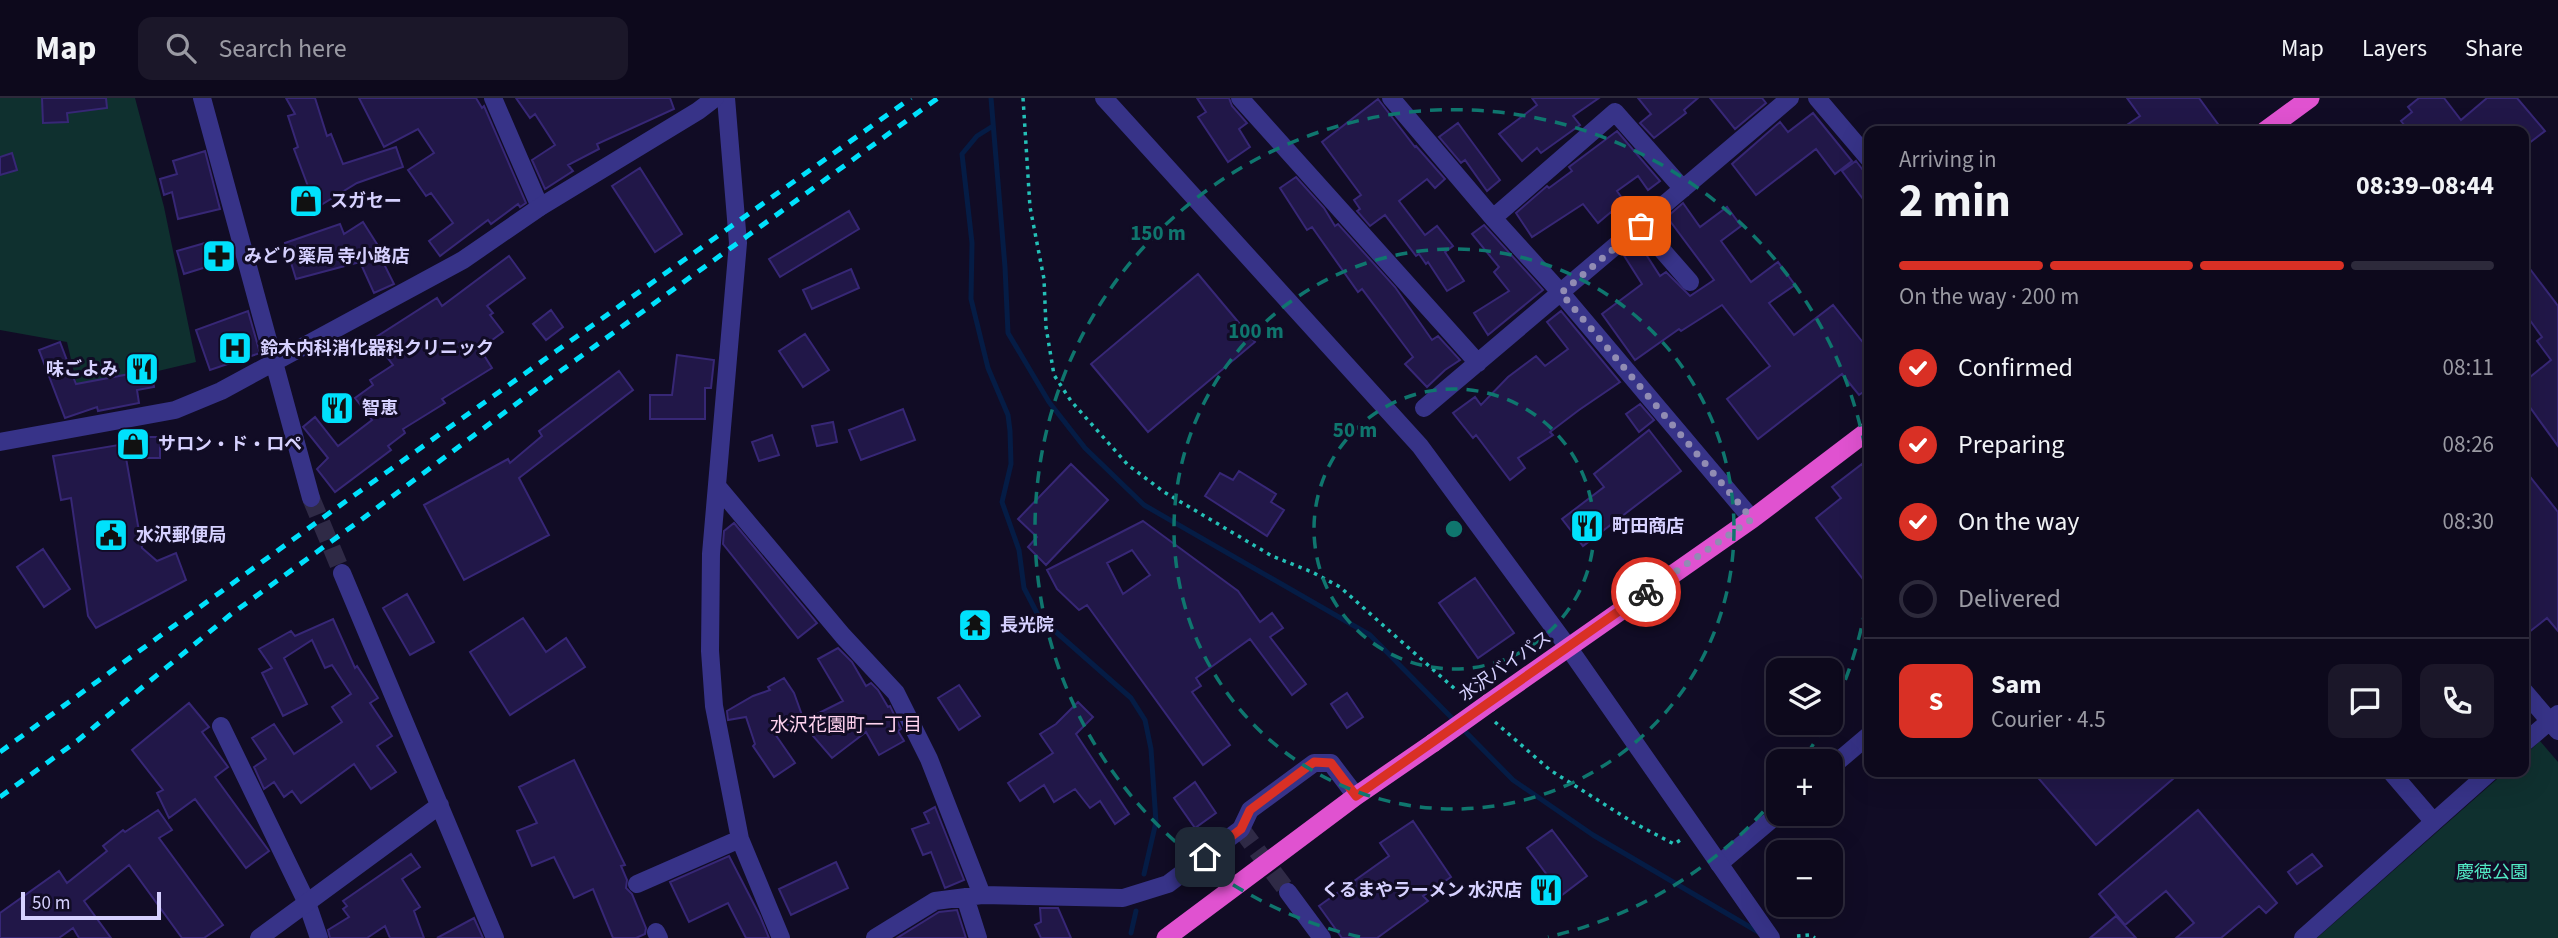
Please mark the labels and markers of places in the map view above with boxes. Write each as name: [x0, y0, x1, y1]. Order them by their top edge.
shop icon: スガセー: [287, 182, 325, 220]
place label: スガセー: [330, 189, 402, 214]
pin: [1611, 196, 1671, 256]
pharmacy icon: みどり薬局 寺小路店: [200, 237, 238, 275]
place label: みどり薬局 寺小路店: [244, 244, 410, 269]
hospital icon: 鈴木内科消化器科クリニック: [216, 329, 254, 367]
place label: 鈴木内科消化器科クリニック: [260, 336, 494, 361]
restaurant icon: 味ごよみ: [123, 350, 161, 388]
place label: 味ごよみ: [46, 357, 118, 382]
restaurant icon: 智恵: [318, 389, 356, 427]
place label: 智恵: [362, 396, 398, 421]
shop icon: サロン・ド・ロペ: [114, 425, 152, 463]
place label: サロン・ド・ロペ: [158, 432, 302, 457]
restaurant icon: 町田商店: [1568, 507, 1606, 545]
place label: 町田商店: [1612, 514, 1684, 539]
public building icon: 水沢郵便局: [92, 516, 130, 554]
centre of rings: [1442, 517, 1466, 541]
place label: 水沢郵便局: [136, 523, 226, 548]
temple icon: 長光院: [956, 606, 994, 644]
place label: 長光院: [1000, 613, 1054, 638]
pin: [1175, 827, 1235, 887]
restaurant icon: くるまやラーメン 水沢店: [1527, 871, 1565, 909]
place label: くるまやラーメン 水沢店: [1321, 878, 1522, 903]

